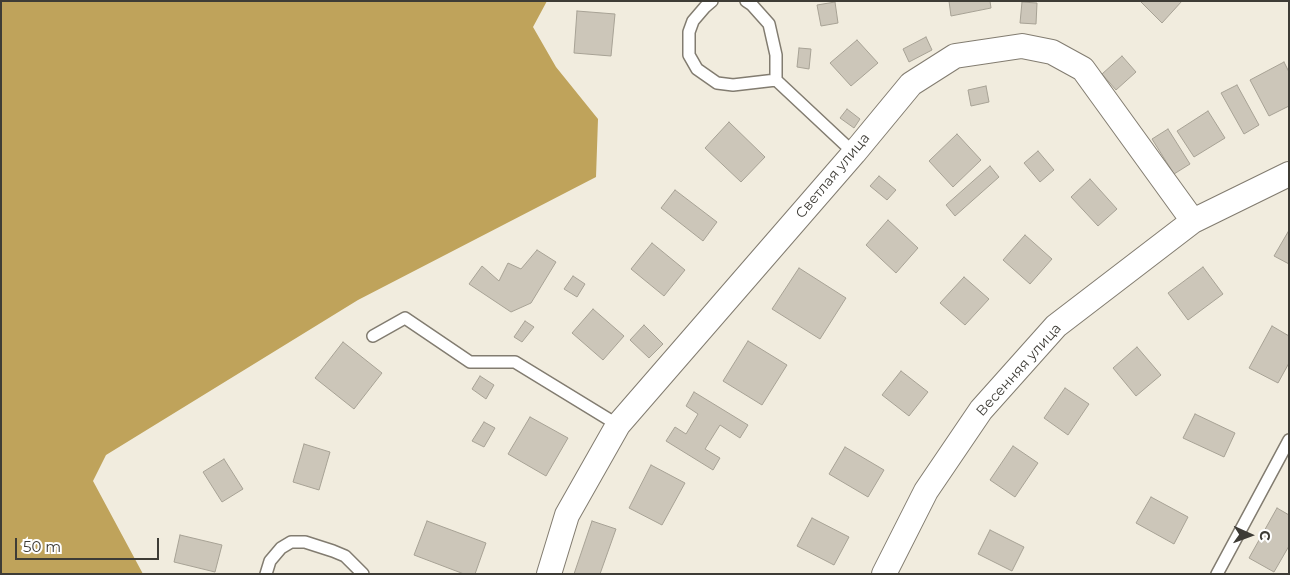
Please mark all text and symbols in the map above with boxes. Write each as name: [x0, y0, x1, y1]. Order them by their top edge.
street label: Светлая улица: [793, 130, 873, 222]
street label: Весенняя улица: [973, 320, 1065, 420]
north arrow: [1225, 510, 1275, 560]
scale bar: [18, 528, 161, 560]
text: С: [1256, 530, 1274, 541]
text: 50 m: [23, 537, 61, 556]

